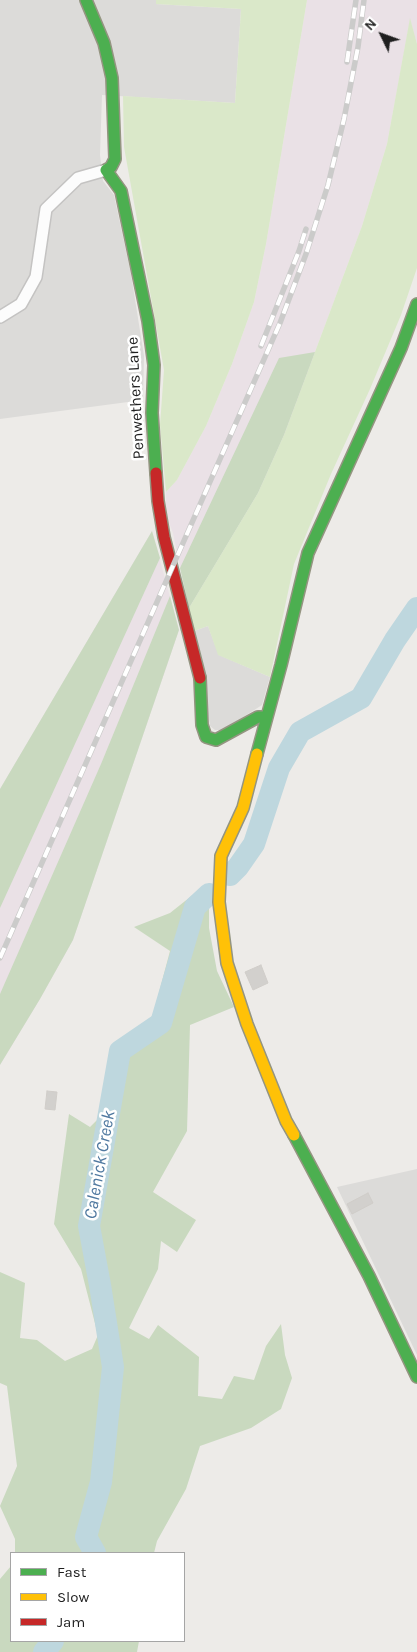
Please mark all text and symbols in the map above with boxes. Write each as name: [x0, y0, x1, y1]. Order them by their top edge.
north arrow: [357, 10, 407, 60]
text: N: [361, 15, 380, 34]
street label: Penwethers Lane: [123, 336, 149, 460]
water label: Calenick Creek: [80, 1109, 120, 1221]
legend: [10, 1552, 185, 1642]
text: Fast: [57, 1563, 86, 1581]
text: Slow: [57, 1588, 89, 1606]
text: Jam: [57, 1613, 85, 1631]

